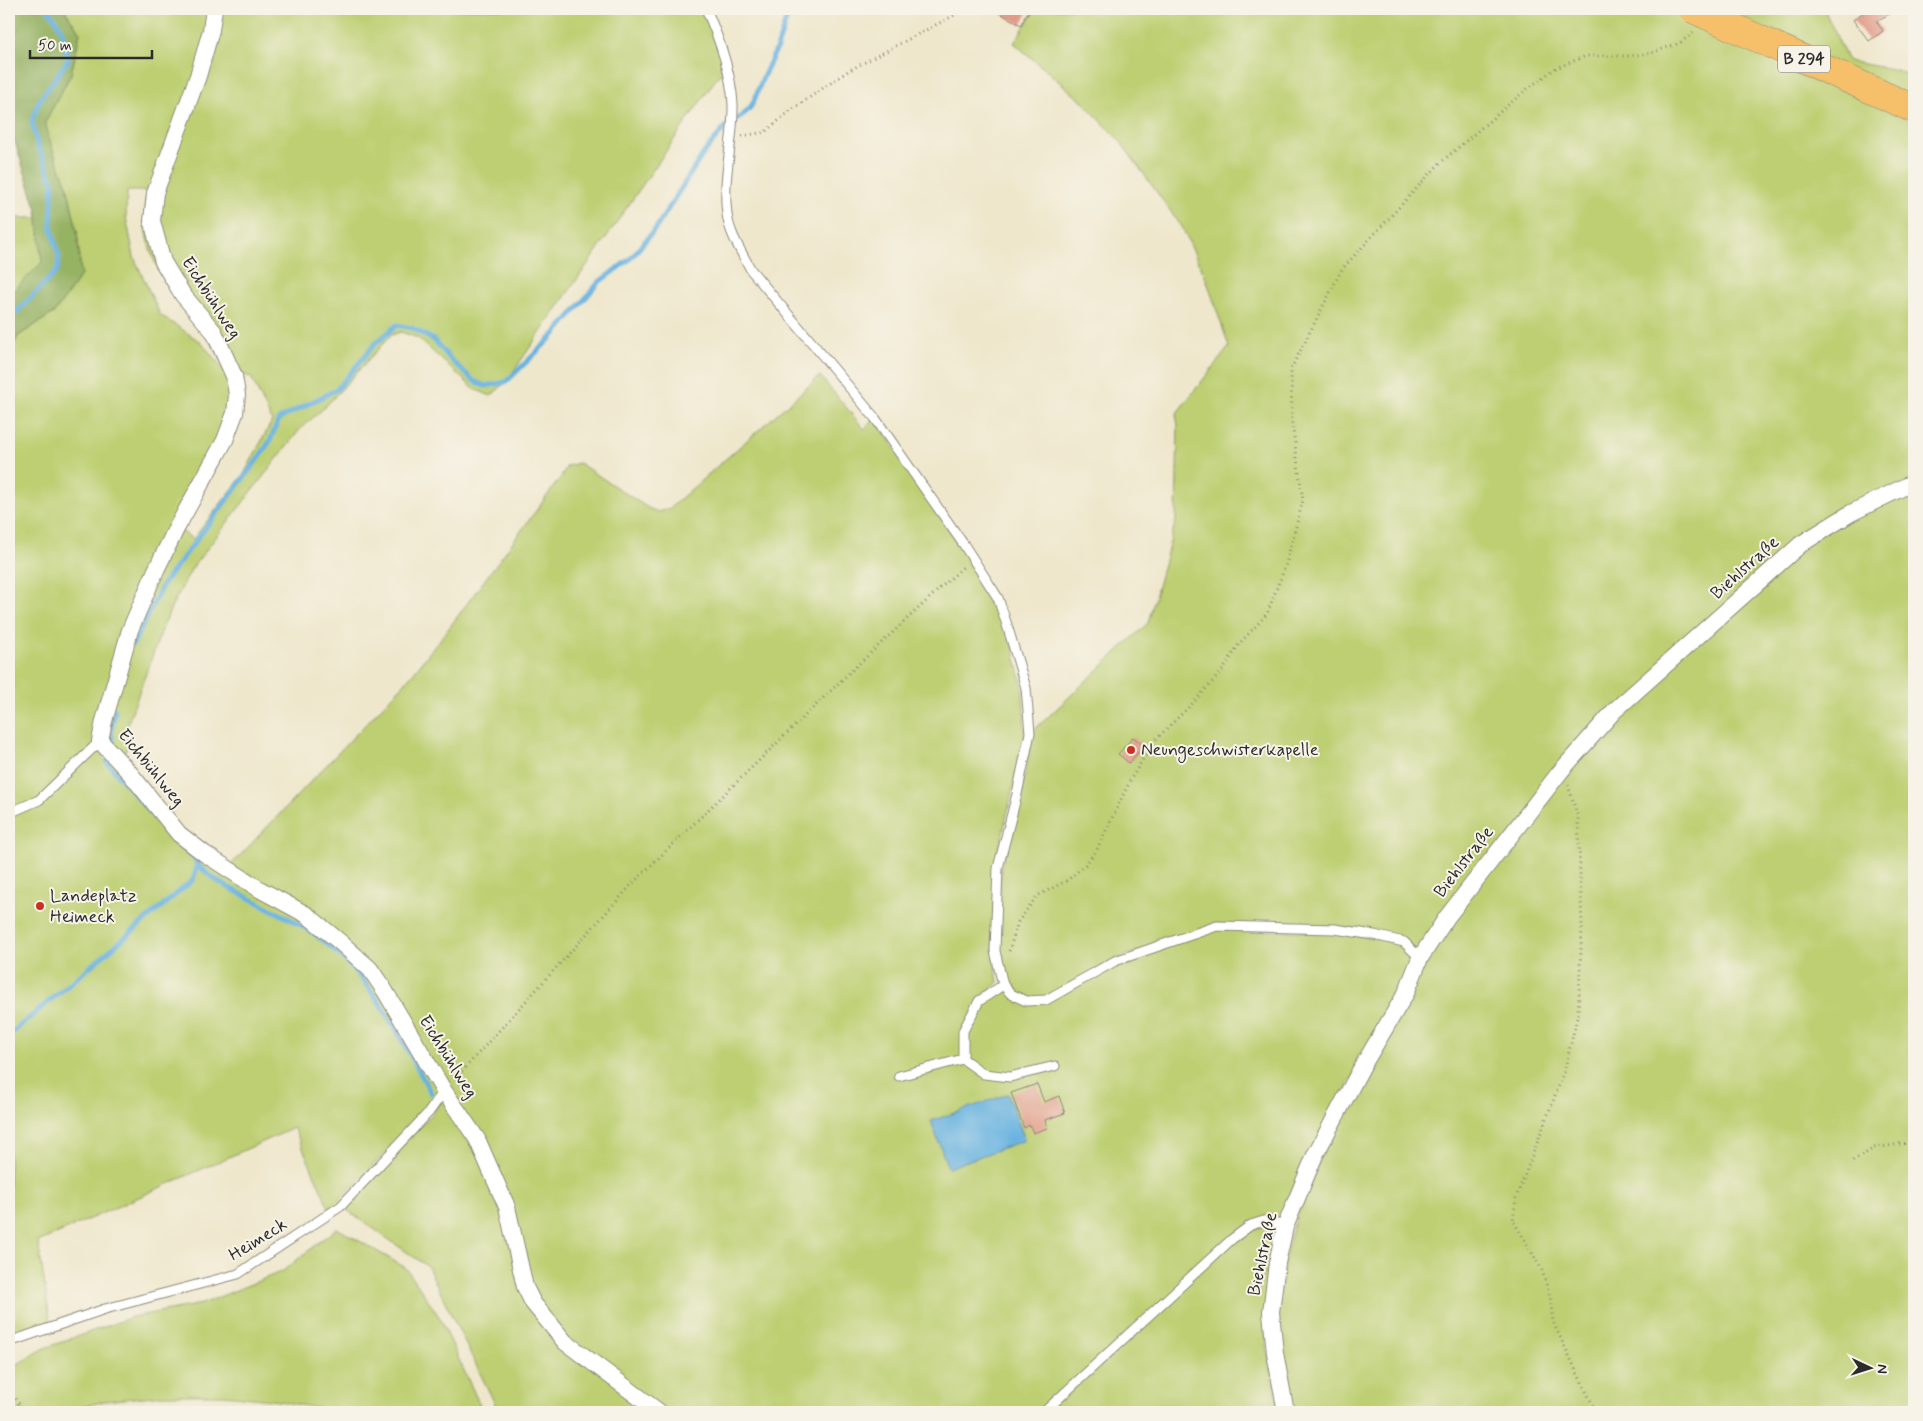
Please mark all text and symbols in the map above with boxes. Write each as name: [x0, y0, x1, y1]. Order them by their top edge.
scale bar: [30, 28, 152, 60]
text: 50 m: [38, 36, 72, 56]
road number: B 294: [1778, 46, 1830, 72]
street label: Eichbühlweg: [175, 252, 247, 344]
street label: Biehlstraße: [1706, 531, 1785, 605]
street label: Eichbühlweg: [112, 724, 190, 812]
place label: Neungeschwisterkapelle: [1141, 738, 1319, 763]
marker: Neungeschwisterkapelle: [1125, 744, 1137, 756]
street label: Biehlstraße: [1429, 821, 1500, 903]
place label: Landeplatz Heimeck: [50, 884, 137, 929]
marker: Landeplatz Heimeck: [34, 900, 46, 912]
street label: Eichbühlweg: [413, 1011, 483, 1103]
street label: Biehlstraße: [1242, 1210, 1284, 1298]
street label: Heimeck: [224, 1213, 292, 1267]
north arrow: [1846, 1344, 1896, 1394]
text: N: [1873, 1364, 1891, 1374]

